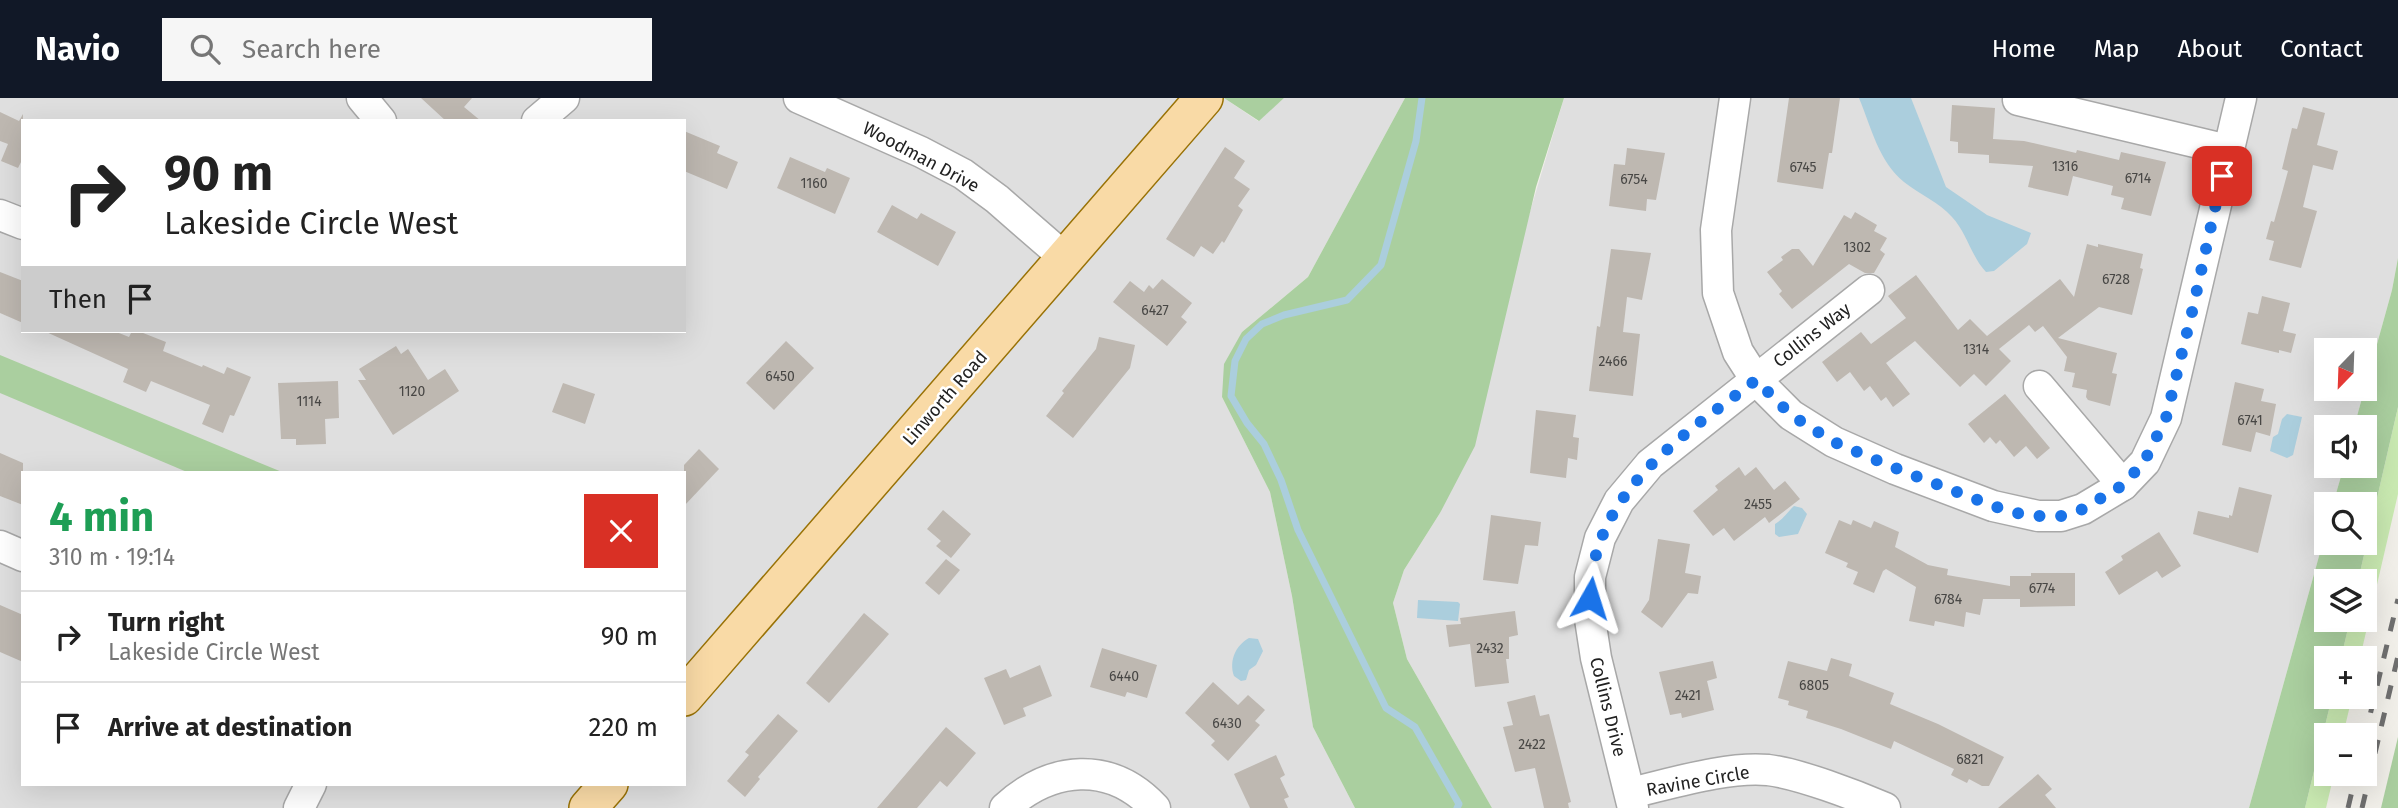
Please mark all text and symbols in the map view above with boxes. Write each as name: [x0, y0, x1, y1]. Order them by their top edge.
search box: [162, 18, 652, 81]
text: Navio: [35, 29, 120, 69]
icon: search: [186, 30, 224, 68]
text: Search here: [242, 34, 381, 65]
text: Home: [1992, 35, 2056, 63]
text: Map: [2094, 35, 2140, 63]
text: About: [2178, 35, 2242, 63]
text: Contact: [2280, 35, 2363, 63]
street label: Woodman Drive: [859, 117, 983, 197]
text: 90 m: [164, 144, 273, 203]
pin: [2192, 146, 2252, 206]
icon: right: [49, 147, 140, 238]
icon: arrive: [2203, 157, 2241, 195]
house number: 1316: [2052, 158, 2078, 175]
house number: 6745: [1789, 159, 1817, 176]
house number: 6714: [2125, 170, 2152, 187]
house number: 6754: [1620, 171, 1648, 188]
house number: 1160: [800, 175, 828, 192]
text: Lakeside Circle West: [164, 204, 458, 242]
house number: 1302: [1843, 239, 1871, 256]
house number: 6728: [2102, 271, 2130, 288]
icon: arrive: [121, 280, 159, 318]
text: Then: [49, 284, 107, 315]
street label: Collins Way: [1769, 298, 1855, 372]
house number: 6427: [1141, 302, 1169, 319]
north arrow: [2314, 338, 2376, 401]
map controls: [2314, 338, 2377, 786]
house number: 1314: [1963, 341, 1990, 358]
street label: Linworth Road: [898, 346, 992, 450]
house number: 2466: [1599, 353, 1627, 370]
house number: 6450: [765, 368, 795, 385]
house number: 1120: [399, 383, 426, 400]
house number: 1114: [296, 393, 322, 410]
house number: 6741: [2237, 412, 2263, 429]
button: sound: [2314, 415, 2377, 478]
text: 4 min: [49, 492, 154, 542]
button: search: [2314, 492, 2377, 555]
button: close: [584, 494, 658, 568]
house number: 2455: [1744, 496, 1772, 513]
text: 310 m · 19:14: [49, 543, 175, 571]
position arrow: [1553, 561, 1627, 635]
button: layers: [2314, 569, 2377, 632]
house number: 6774: [2029, 580, 2056, 597]
house number: 6784: [1934, 591, 1963, 608]
text: Turn right: [108, 607, 225, 638]
icon: right: [49, 618, 87, 656]
text: 90 m: [601, 621, 658, 652]
text: Lakeside Circle West: [108, 638, 320, 666]
house number: 2432: [1476, 640, 1504, 657]
button: +: [2314, 646, 2377, 709]
street label: Collins Drive: [1585, 655, 1631, 759]
house number: 6440: [1109, 668, 1139, 685]
house number: 6805: [1799, 677, 1829, 694]
house number: 2421: [1675, 687, 1701, 704]
icon: arrive: [49, 709, 87, 747]
text: Arrive at destination: [108, 712, 352, 743]
text: 220 m: [589, 712, 658, 743]
house number: 6430: [1212, 715, 1242, 732]
button: −: [2314, 723, 2377, 786]
house number: 2422: [1518, 736, 1546, 753]
house number: 6821: [1956, 751, 1984, 768]
street label: Ravine Circle: [1645, 761, 1751, 801]

